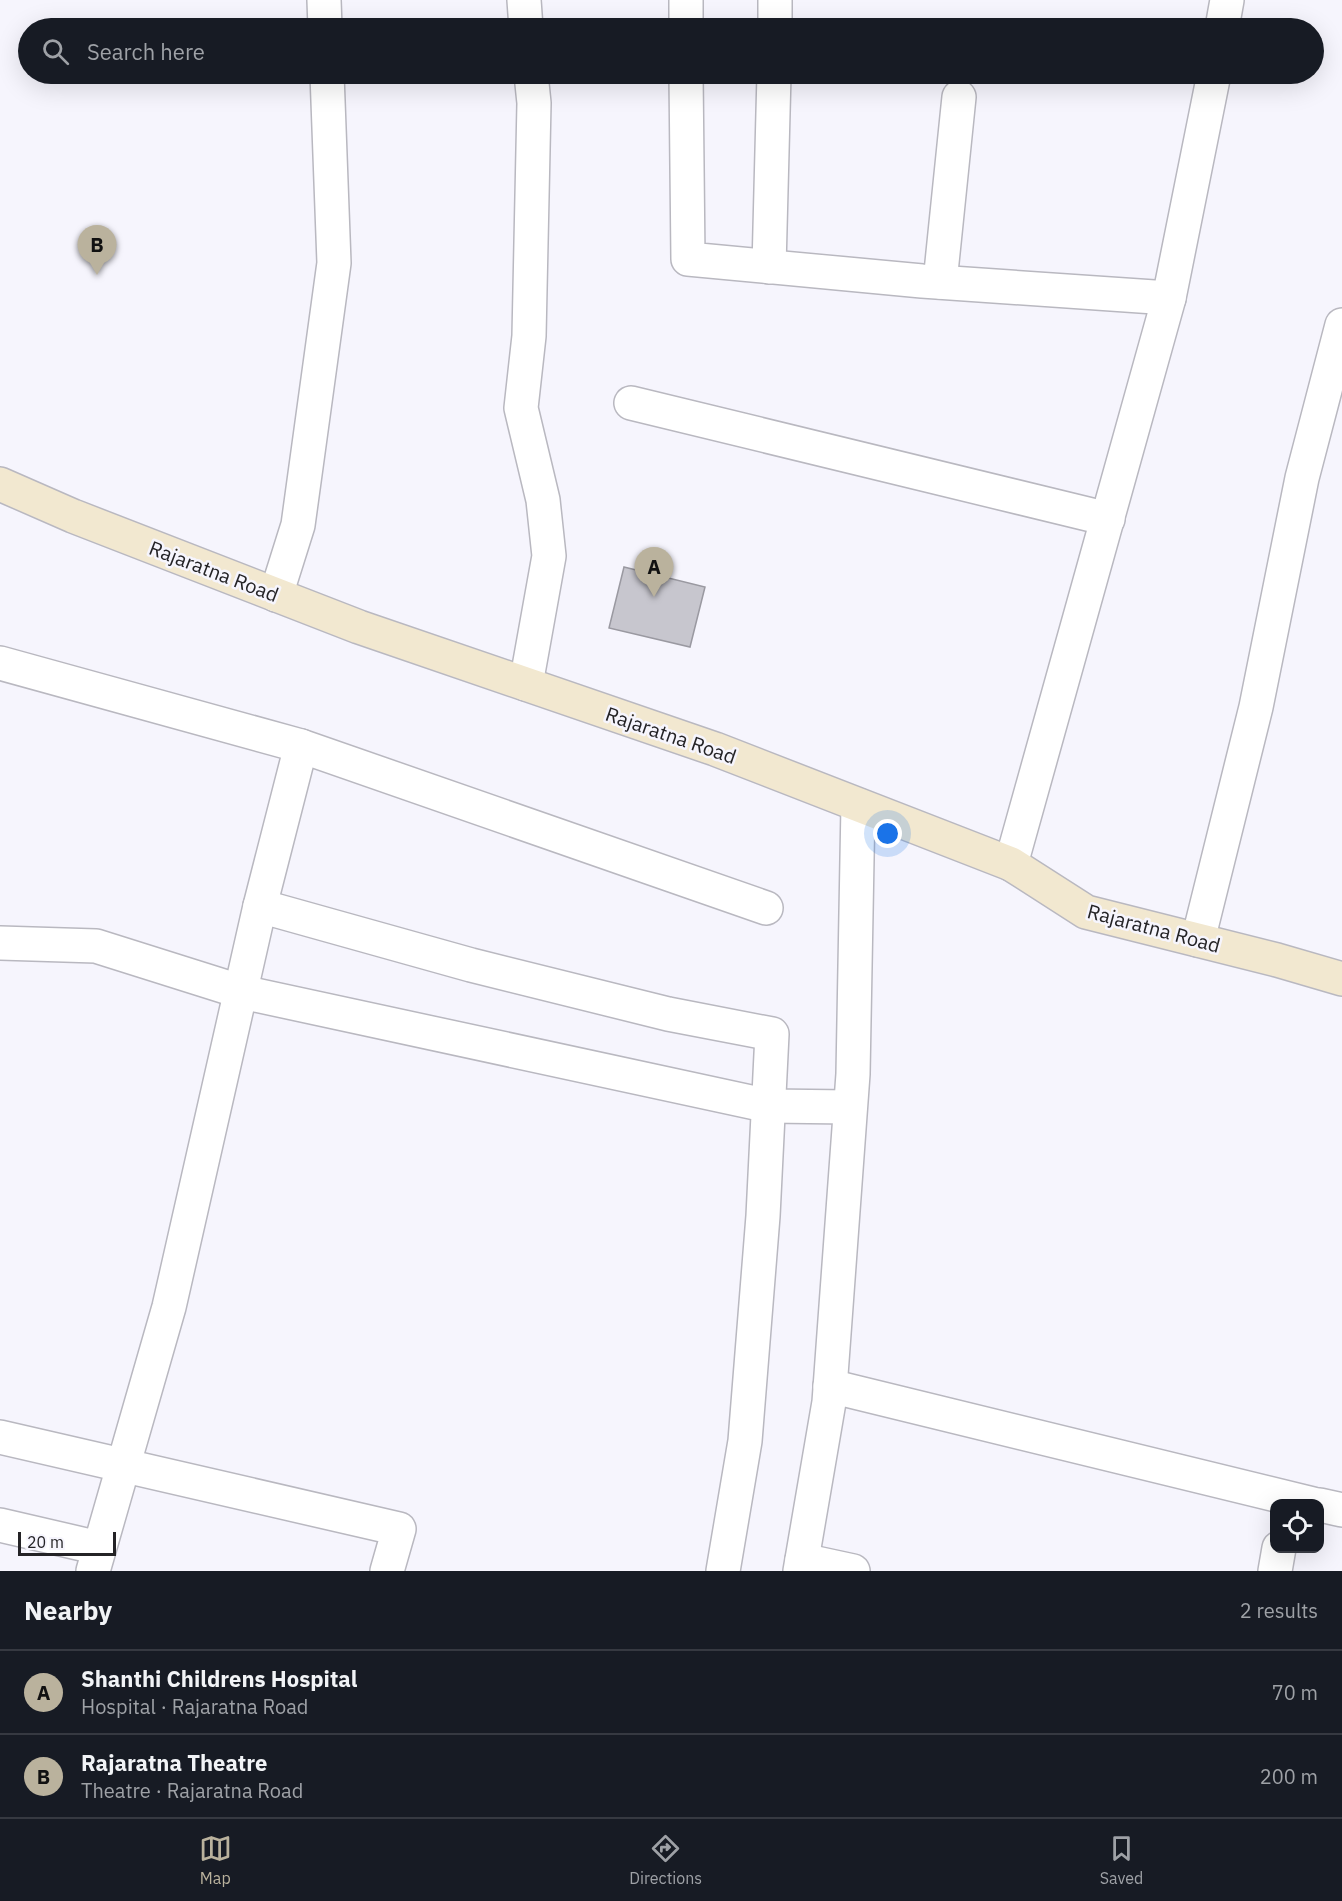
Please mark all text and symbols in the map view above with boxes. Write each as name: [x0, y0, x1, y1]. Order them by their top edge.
search box: [18, 18, 1324, 84]
icon: search: [39, 35, 72, 68]
text: Search here: [87, 37, 205, 66]
pin: B: [78, 226, 116, 275]
street label: Rajaratna Road: [145, 534, 283, 608]
pin: A: [634, 548, 674, 597]
street label: Rajaratna Road: [602, 700, 740, 770]
your location: [873, 819, 902, 848]
street label: Rajaratna Road: [1084, 897, 1224, 959]
map controls: [1270, 1499, 1324, 1553]
button: locate: [1270, 1499, 1324, 1553]
scale bar: [18, 1529, 116, 1556]
text: 20 m: [27, 1532, 64, 1552]
text: Nearby: [24, 1593, 112, 1627]
text: 2 results: [1240, 1597, 1318, 1624]
text: Shanthi Childrens Hospital: [81, 1664, 358, 1693]
text: A: [37, 1679, 50, 1706]
text: 70 m: [1272, 1679, 1318, 1706]
text: Hospital · Rajaratna Road: [81, 1693, 308, 1720]
text: Rajaratna Theatre: [81, 1748, 267, 1777]
text: B: [37, 1763, 50, 1790]
text: 200 m: [1260, 1763, 1318, 1790]
text: Theatre · Rajaratna Road: [81, 1777, 303, 1804]
tab: Map: [199, 1832, 232, 1888]
tab: Directions: [629, 1832, 702, 1888]
tab: Saved: [1100, 1832, 1143, 1888]

